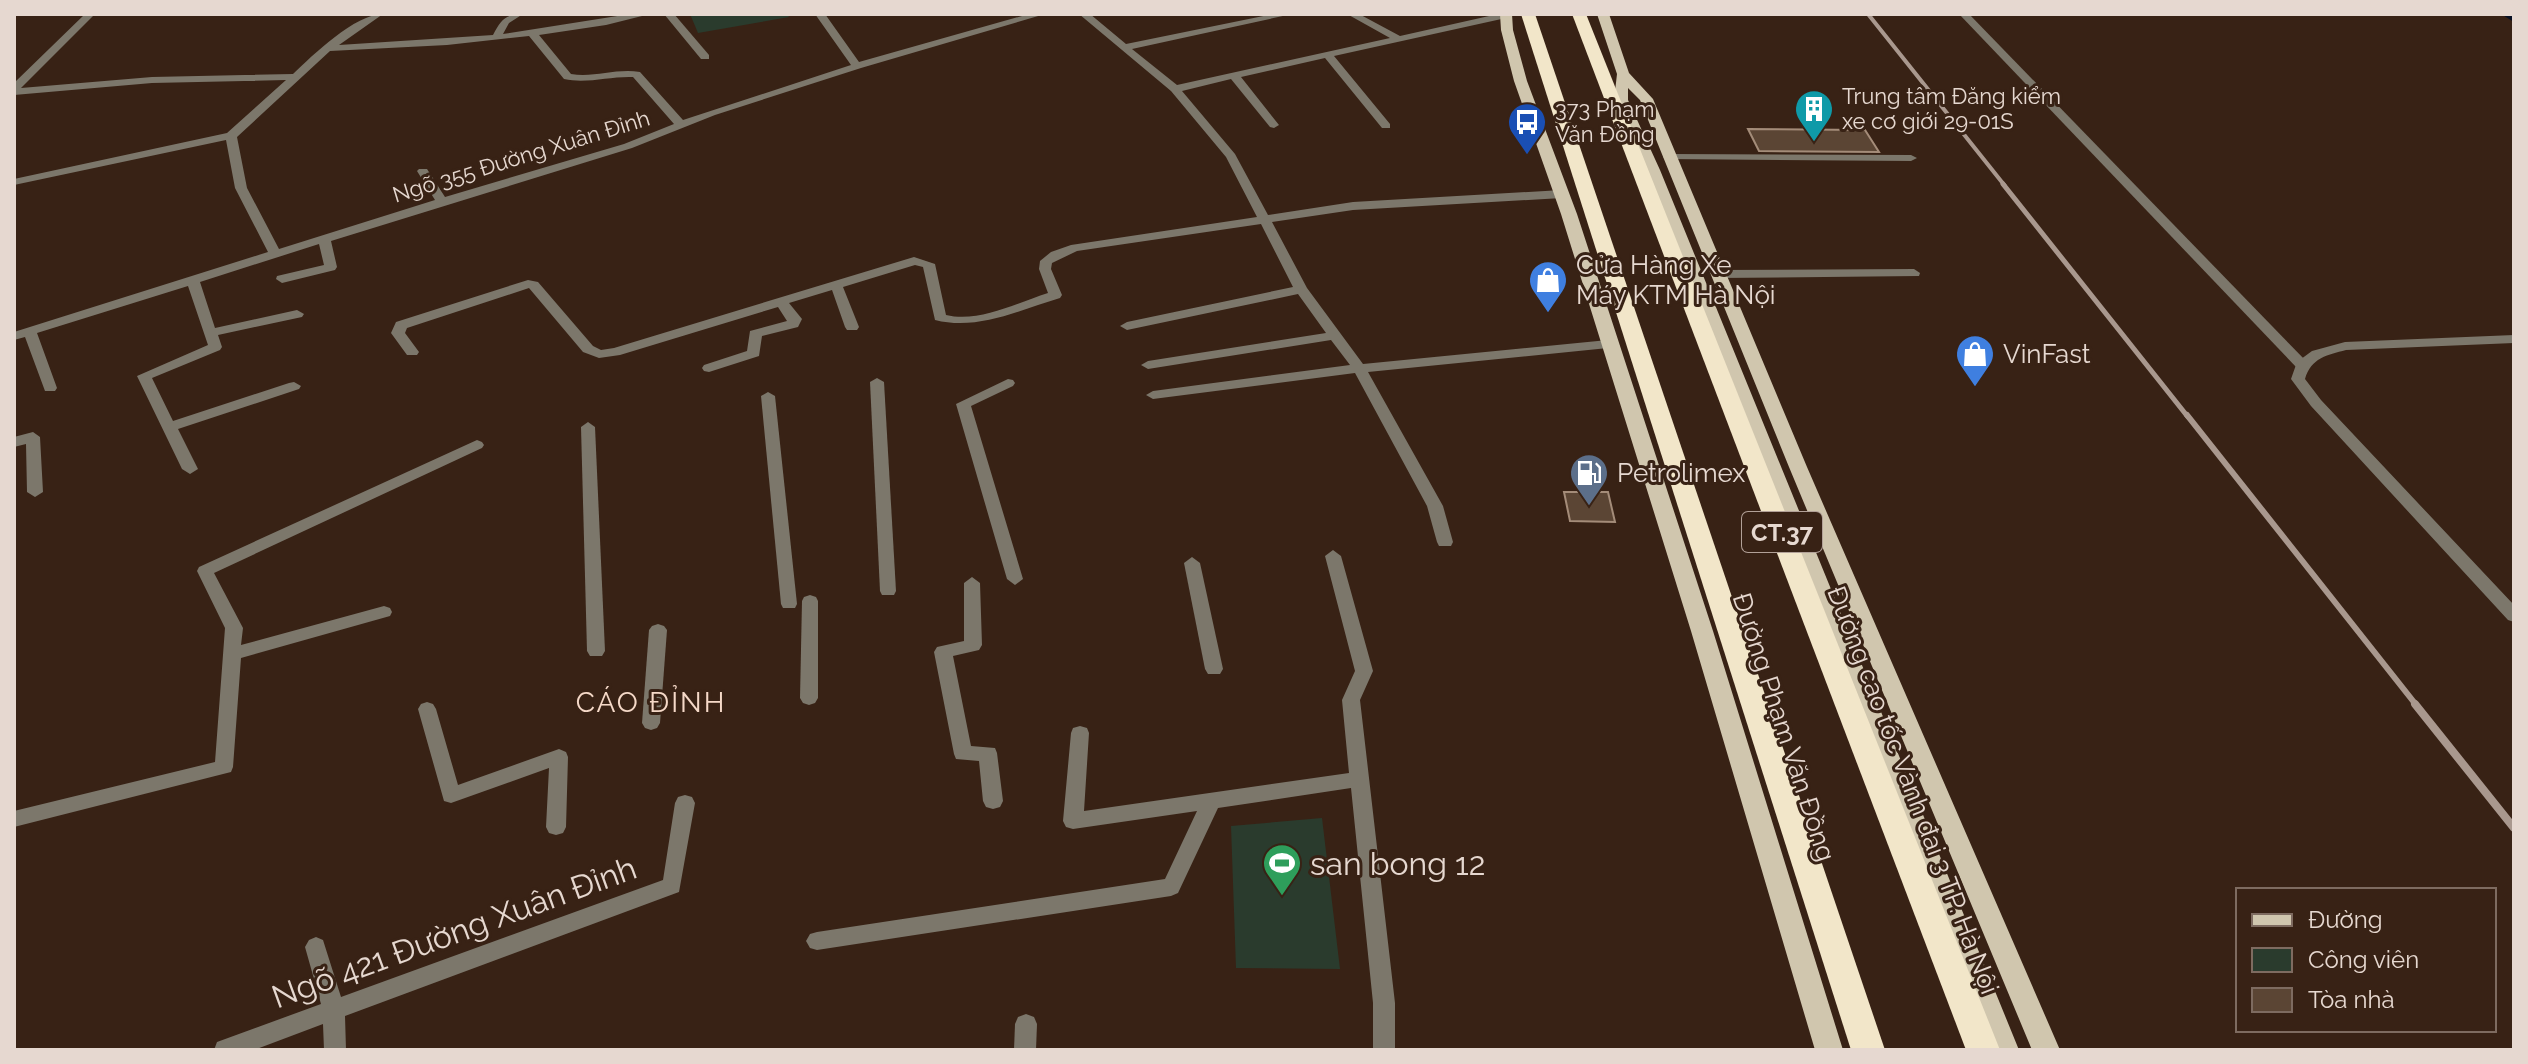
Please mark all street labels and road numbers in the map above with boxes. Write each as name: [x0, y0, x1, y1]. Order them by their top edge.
street label: Ngõ 355 Đường Xuân Đỉnh: [389, 104, 653, 208]
road number: CT.37: [1742, 512, 1822, 552]
street label: Đường cao tốc Vành đai 3 TP. Hà Nội: [1821, 582, 2005, 998]
street label: Đường Phạm Văn Đồng: [1726, 589, 1842, 865]
street label: Ngõ 421 Đường Xuân Đỉnh: [267, 849, 641, 1015]

